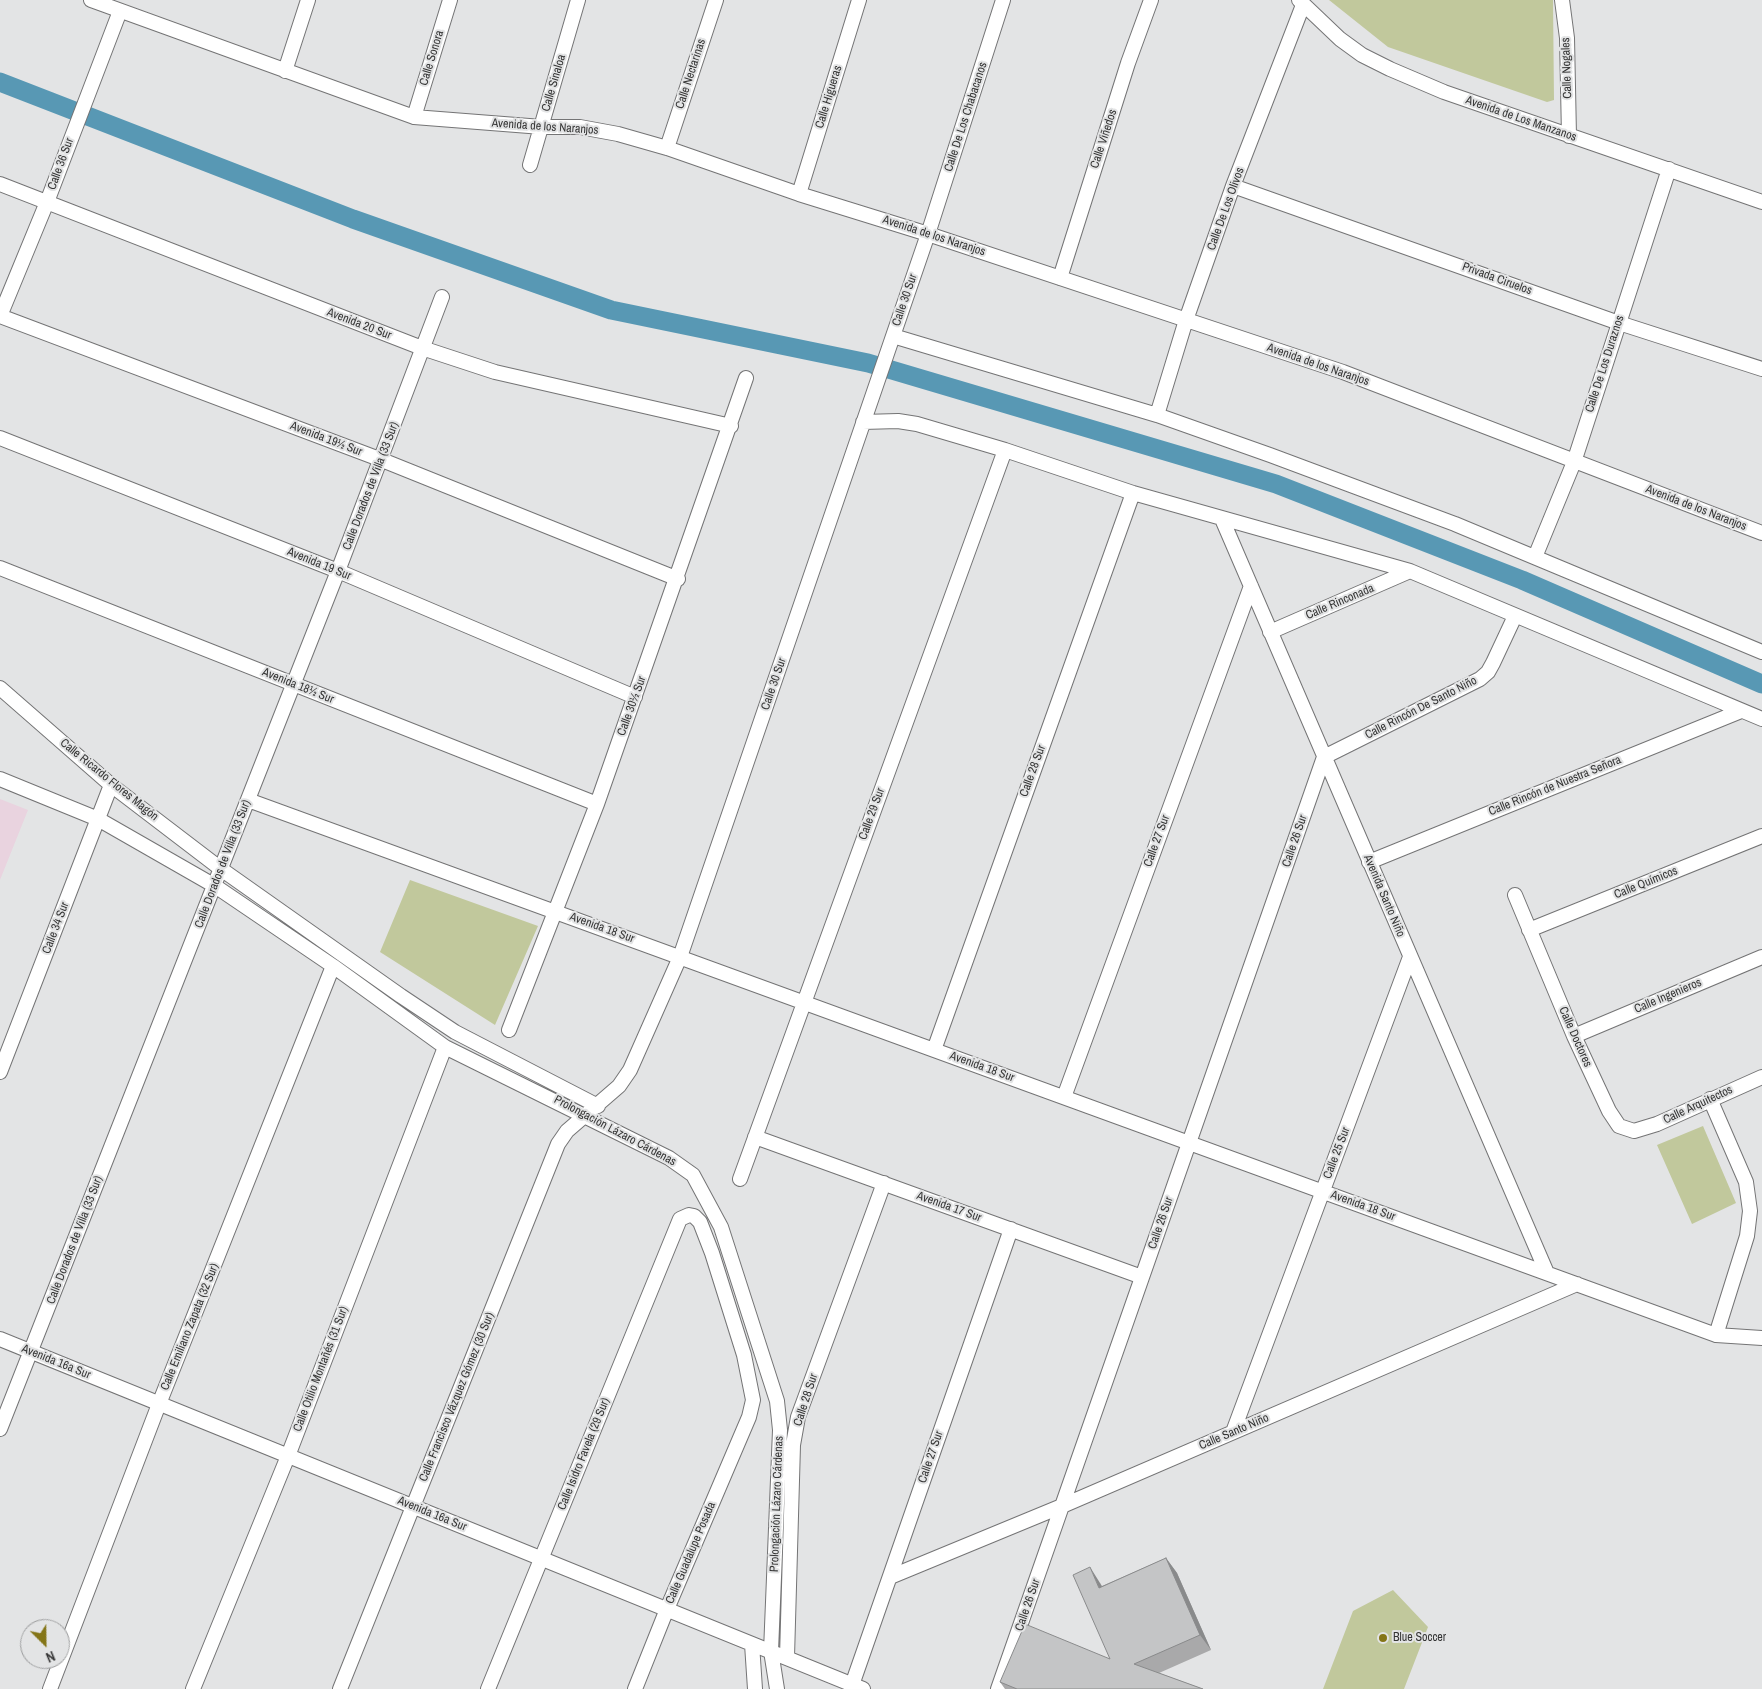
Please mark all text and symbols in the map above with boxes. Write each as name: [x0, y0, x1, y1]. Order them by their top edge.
street label: Calle Sonora: [417, 29, 447, 87]
street label: Calle Nectarinas: [673, 37, 709, 111]
street label: Calle Nogales: [1559, 37, 1575, 99]
street label: Calle Sinaloa: [539, 53, 569, 113]
street label: Calle De Los Chabacanos: [941, 60, 991, 174]
street label: Calle Higueras: [813, 64, 845, 130]
street label: Avenida de Los Manzanos: [1464, 93, 1578, 145]
street label: Calle Viñedos: [1088, 108, 1120, 170]
street label: Avenida de los Naranjos: [491, 116, 599, 138]
street label: Calle 36 Sur: [45, 136, 77, 192]
street label: Calle De Los Olivos: [1204, 166, 1248, 252]
street label: Avenida de los Naranjos: [881, 213, 987, 259]
street label: Privada Ciruelos: [1460, 260, 1534, 298]
street label: Calle 30 Sur: [889, 272, 921, 328]
street label: Avenida 20 Sur: [325, 305, 393, 343]
street label: Calle De Los Duraznos: [1583, 314, 1627, 414]
street label: Avenida de los Naranjos: [1265, 341, 1371, 389]
street label: Avenida 19½ Sur: [288, 419, 364, 459]
street label: Calle Dorados de Villa (33 Sur): [340, 420, 402, 552]
street label: Avenida de los Naranjos: [1643, 482, 1749, 534]
street label: Avenida 19 Sur: [285, 545, 353, 583]
street label: Calle Rinconada: [1304, 581, 1376, 623]
street label: Calle 30 Sur: [758, 656, 790, 712]
street label: Avenida 18½ Sur: [260, 665, 336, 707]
street label: Calle 30½ Sur: [615, 674, 649, 738]
street label: Calle Rincón De Santo Niño: [1363, 674, 1479, 742]
street label: Calle Ricardo Flores Magón: [57, 736, 161, 824]
street label: Calle 28 Sur: [1017, 743, 1049, 799]
street label: Calle Rincón de Nuestra Señora: [1487, 753, 1623, 819]
street label: Calle 29 Sur: [856, 786, 888, 842]
street label: Calle Dorados de Villa (33 Sur): [192, 798, 254, 930]
street label: Calle 27 Sur: [1141, 813, 1173, 869]
street label: Calle 26 Sur: [1279, 813, 1311, 869]
street label: Avenida Santo Niño: [1360, 853, 1408, 939]
street label: Calle Químicos: [1612, 864, 1680, 902]
street label: Calle 34 Sur: [40, 900, 72, 956]
street label: Avenida 18 Sur: [568, 910, 636, 946]
street label: Calle Ingenieros: [1632, 975, 1704, 1017]
street label: Calle Doctores: [1555, 1005, 1595, 1069]
street label: Avenida 18 Sur: [948, 1049, 1016, 1085]
street label: Calle Arquitectos: [1661, 1083, 1735, 1127]
street label: Prolongación Lázaro Cárdenas: [551, 1093, 679, 1169]
street label: Calle 25 Sur: [1321, 1125, 1353, 1181]
street label: Calle Dorados de Villa (33 Sur): [44, 1174, 106, 1306]
street label: Avenida 18 Sur: [1329, 1188, 1397, 1224]
street label: Avenida 17 Sur: [915, 1189, 983, 1225]
street label: Calle 26 Sur: [1145, 1195, 1177, 1251]
street label: Calle Emiliano Zapata (32 Sur): [158, 1261, 222, 1393]
street label: Calle Otilio Montañés (31 Sur): [290, 1304, 352, 1434]
street label: Calle Francisco Vázquez Gómez (30 Sur): [416, 1310, 498, 1484]
street label: Avenida 16a Sur: [19, 1342, 93, 1382]
street label: Calle 28 Sur: [791, 1372, 821, 1428]
street label: Calle Isidro Favela (29 Sur): [555, 1396, 613, 1512]
street label: Calle Santo Niño: [1197, 1411, 1271, 1453]
street label: Calle 27 Sur: [915, 1429, 947, 1485]
street label: Prolongación Lázaro Cárdenas: [767, 1436, 787, 1572]
street label: Avenida 16a Sur: [395, 1494, 469, 1534]
street label: Calle Guadalupe Posada: [663, 1500, 719, 1606]
street label: Calle 26 Sur: [1012, 1577, 1044, 1633]
north arrow: [20, 1619, 70, 1669]
place label: Blue Soccer: [1393, 1631, 1446, 1645]
marker: Blue Soccer: [1377, 1632, 1389, 1644]
text: N: [43, 1647, 58, 1667]

